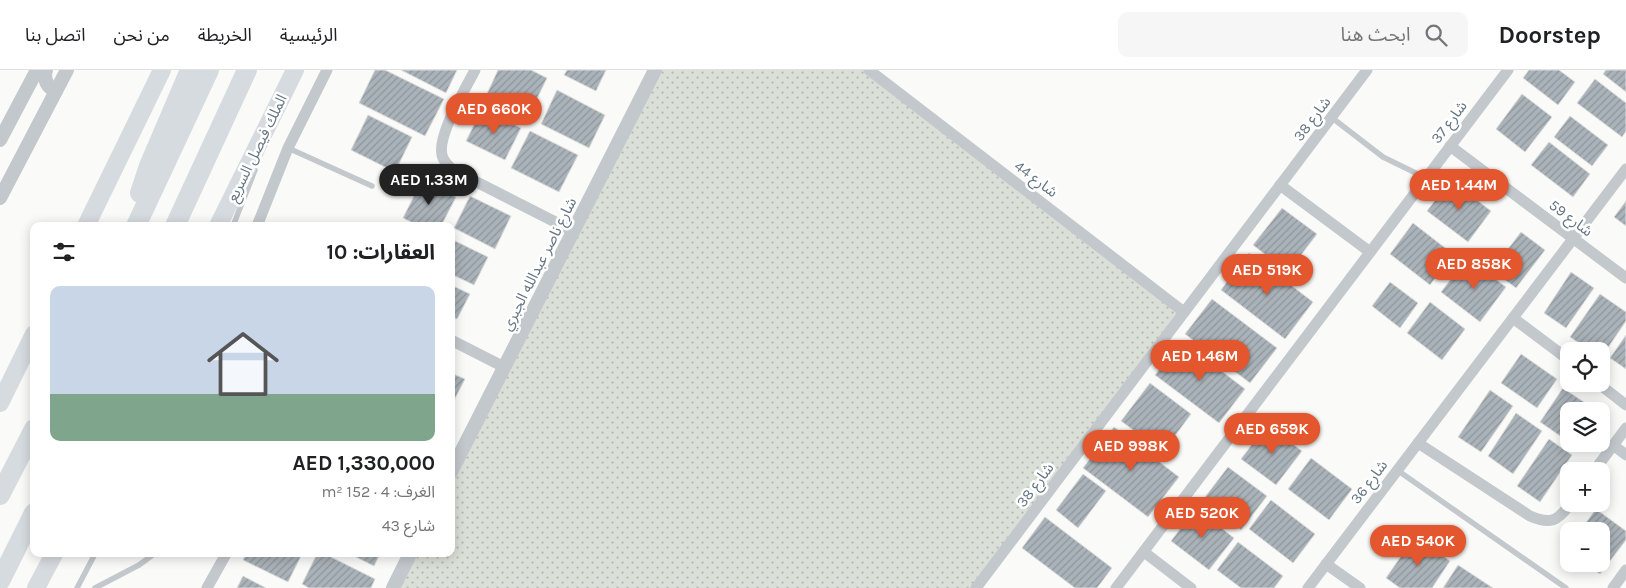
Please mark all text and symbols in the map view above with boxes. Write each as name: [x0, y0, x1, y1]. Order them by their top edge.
search box: [1118, 12, 1468, 57]
icon: search: [1422, 21, 1450, 49]
text: Doorstep: [1498, 21, 1601, 49]
text: اتصل بنا: [25, 24, 85, 46]
text: من نحن: [113, 24, 170, 46]
text: الخريطة: [198, 24, 252, 46]
text: الرئيسية: [280, 24, 338, 46]
text: ابحث هنا: [1340, 24, 1410, 46]
street label: الملك فيصل السريع: [223, 91, 293, 206]
pin: AED 660K: [442, 92, 546, 135]
street label: شارع 38: [1289, 93, 1337, 147]
street label: شارع 37: [1427, 97, 1473, 149]
text: AED 660K: [457, 99, 531, 118]
street label: شارع 44: [1009, 157, 1061, 204]
pin: AED 1.33M: [372, 164, 486, 206]
pin: AED 1.44M: [1402, 168, 1516, 211]
text: AED 1.33M: [390, 170, 468, 189]
text: AED 1.44M: [1421, 175, 1497, 194]
street label: شارع ناصر عبدالله الجبري: [498, 194, 583, 335]
street label: شارع 59: [1544, 196, 1597, 243]
icon: filters: [50, 238, 78, 266]
text: العقارات: 10: [327, 240, 435, 264]
pin: AED 858K: [1422, 248, 1526, 290]
pin: AED 519K: [1215, 254, 1319, 296]
text: AED 858K: [1437, 254, 1511, 273]
text: AED 519K: [1232, 260, 1302, 279]
icon: home: [198, 319, 288, 409]
pin: AED 1.46M: [1143, 340, 1257, 382]
map controls: [1560, 342, 1610, 572]
button: locate: [1560, 342, 1610, 392]
text: AED 1.46M: [1162, 346, 1238, 365]
button: layers: [1560, 402, 1610, 452]
pin: AED 659K: [1220, 412, 1324, 455]
text: AED 659K: [1235, 419, 1309, 438]
pin: AED 998K: [1079, 430, 1183, 472]
text: AED 998K: [1094, 436, 1168, 455]
text: AED 1,330,000: [292, 451, 435, 475]
street label: شارع 36: [1347, 456, 1394, 509]
street label: شارع 38: [1012, 459, 1060, 513]
button: +: [1560, 462, 1610, 512]
text: الغرف: 4 · 152 m²: [321, 482, 435, 501]
pin: AED 520K: [1150, 496, 1254, 539]
text: AED 520K: [1165, 503, 1239, 522]
text: شارع 43: [382, 516, 435, 535]
button: −: [1560, 522, 1610, 572]
pin: AED 540K: [1366, 524, 1470, 567]
text: AED 540K: [1381, 531, 1455, 550]

